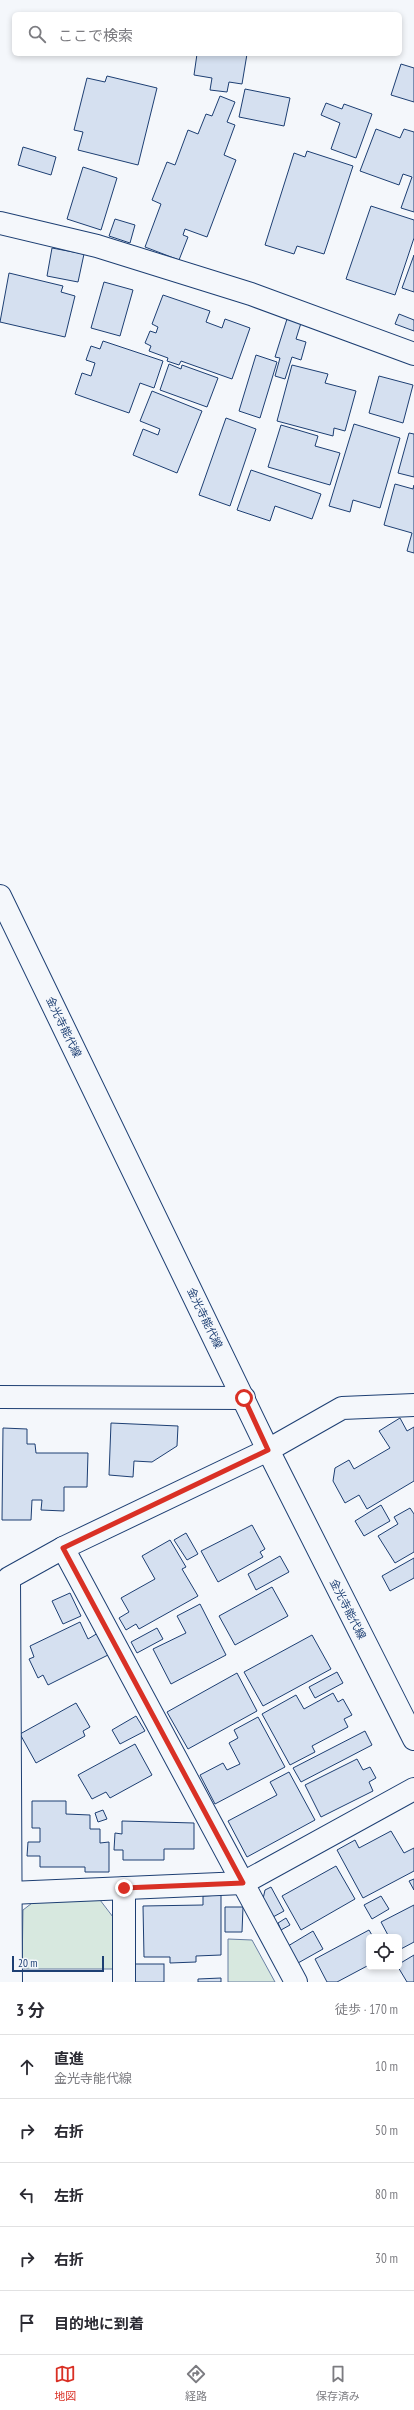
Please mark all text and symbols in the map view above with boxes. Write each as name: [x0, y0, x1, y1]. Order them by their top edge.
search box: [12, 12, 402, 56]
icon: search: [26, 23, 48, 45]
text: ここで検索: [58, 26, 133, 45]
street label: 金光寺能代線: [43, 994, 85, 1060]
street label: 金光寺能代線: [184, 1285, 226, 1351]
route start: [235, 1389, 253, 1407]
street label: 金光寺能代線: [327, 1576, 369, 1642]
route end: [115, 1879, 133, 1897]
map controls: [366, 1934, 402, 1970]
button: locate: [366, 1934, 402, 1970]
scale bar: [12, 1954, 104, 1973]
text: 20 m: [18, 1956, 37, 1970]
text: 3 分: [16, 1999, 45, 2021]
text: 徒歩 · 170 m: [335, 2001, 398, 2018]
text: 直進: [54, 2049, 84, 2068]
icon: ahead: [16, 2056, 38, 2078]
text: 10 m: [375, 2058, 398, 2075]
text: 金光寺能代線: [54, 2070, 132, 2087]
icon: right: [16, 2120, 38, 2142]
text: 右折: [54, 2122, 84, 2141]
text: 50 m: [375, 2122, 398, 2139]
icon: left: [16, 2184, 38, 2206]
text: 左折: [54, 2186, 84, 2205]
text: 80 m: [375, 2186, 398, 2203]
icon: right: [16, 2248, 38, 2270]
text: 右折: [54, 2250, 84, 2269]
text: 30 m: [375, 2250, 398, 2267]
icon: arrive: [16, 2312, 38, 2334]
text: 目的地に到着: [54, 2314, 144, 2333]
tab: 地図: [54, 2363, 76, 2403]
tab: 経路: [185, 2363, 207, 2403]
tab: 保存済み: [316, 2363, 360, 2403]

